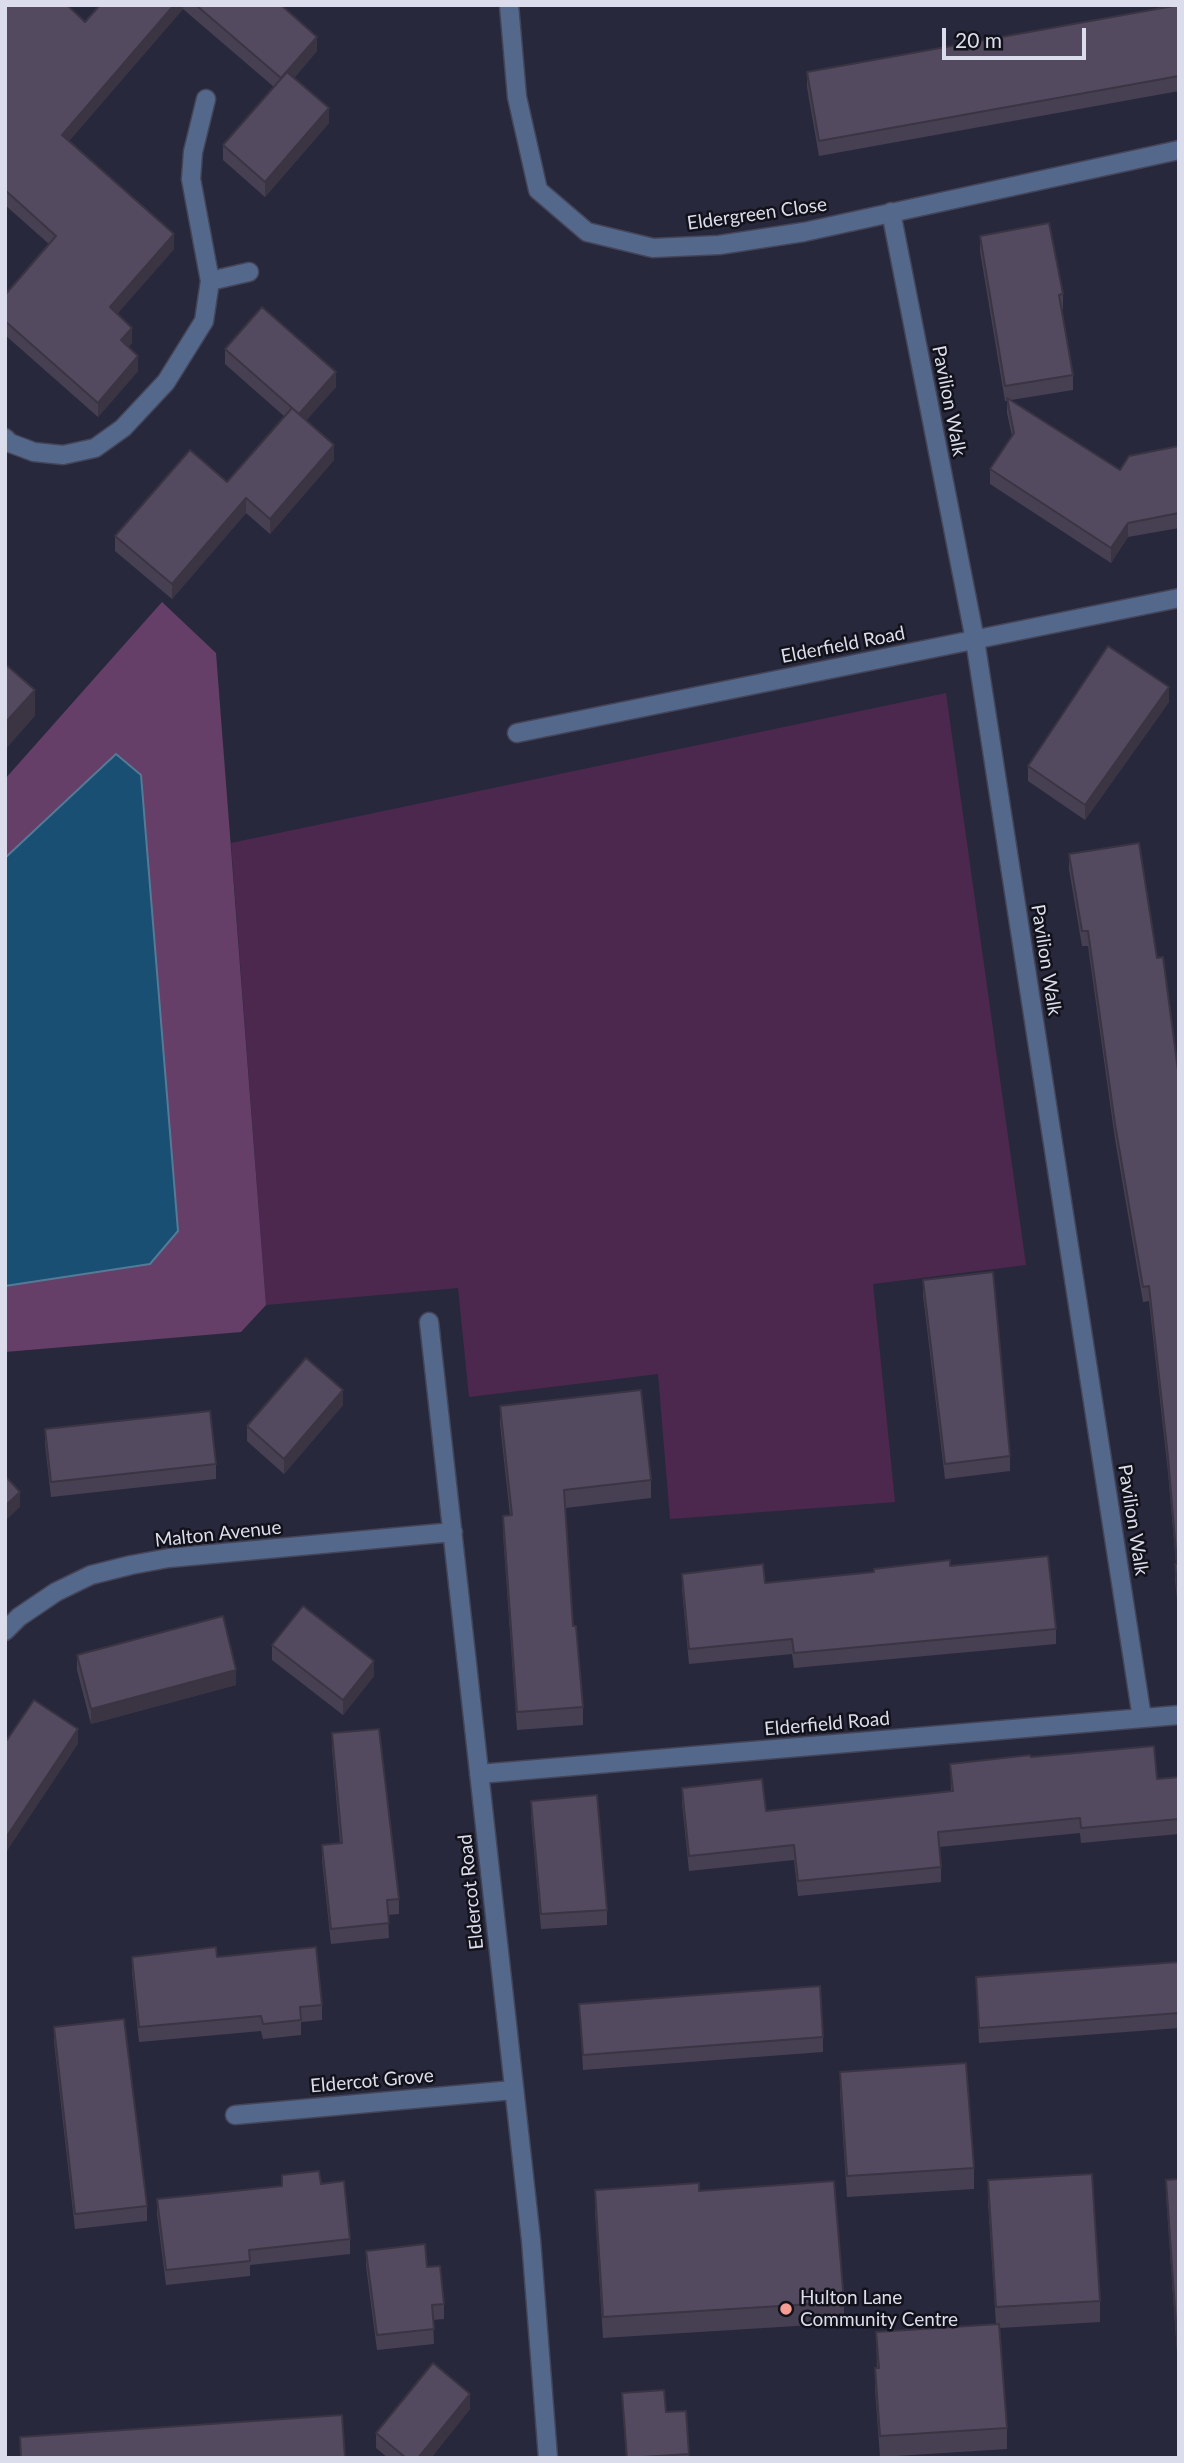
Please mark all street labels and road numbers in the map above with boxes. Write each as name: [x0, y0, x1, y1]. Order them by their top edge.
street label: Eldergreen Close: [686, 193, 828, 235]
street label: Pavilion Walk: [927, 344, 971, 458]
street label: Elderfield Road: [779, 622, 907, 668]
street label: Pavilion Walk: [1026, 903, 1066, 1017]
street label: Pavilion Walk: [1113, 1463, 1153, 1577]
street label: Malton Avenue: [154, 1516, 282, 1552]
street label: Elderfield Road: [763, 1707, 891, 1741]
street label: Eldercot Road: [454, 1833, 488, 1951]
street label: Eldercot Grove: [309, 2064, 435, 2098]

